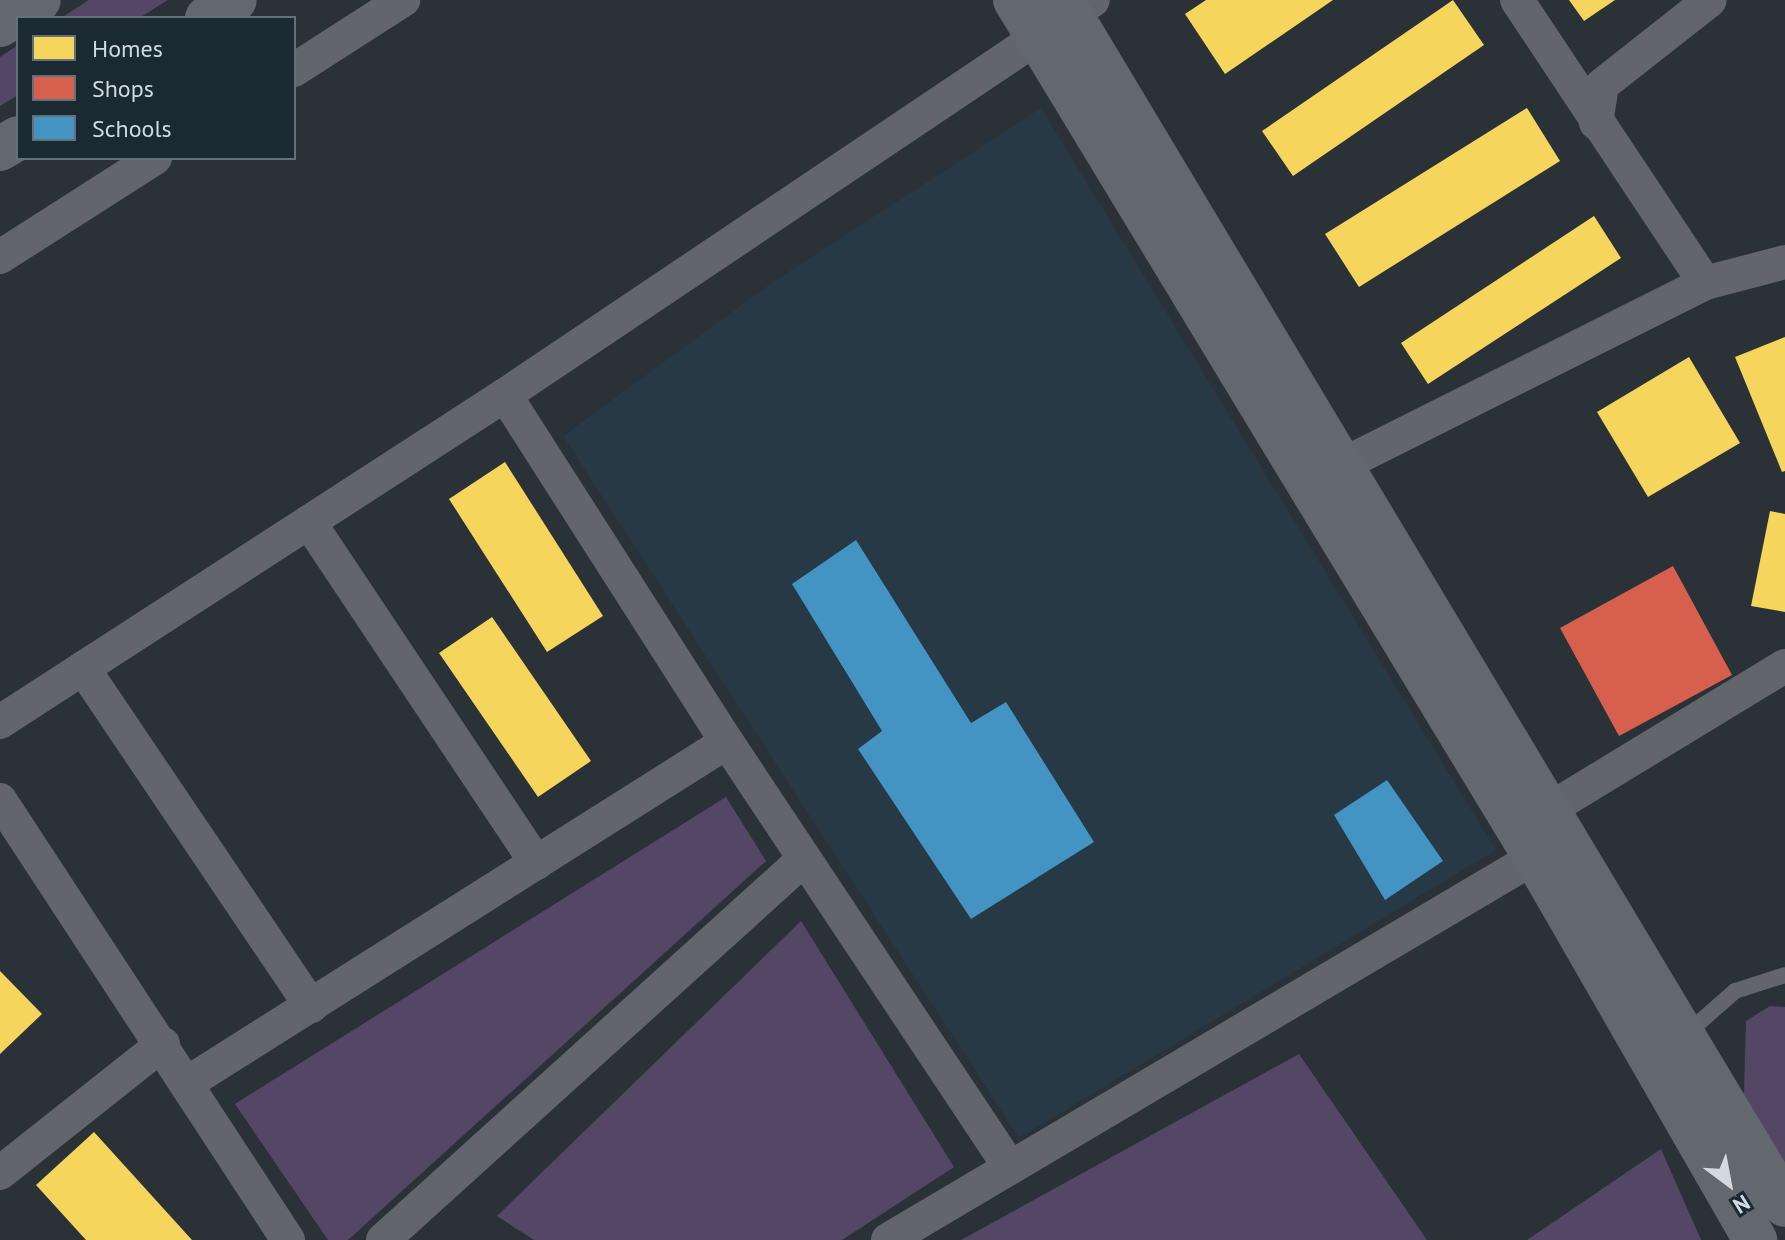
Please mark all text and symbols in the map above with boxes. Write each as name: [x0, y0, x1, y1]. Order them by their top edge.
legend: [16, 16, 296, 160]
text: Homes: [92, 33, 163, 64]
text: Shops: [92, 73, 154, 104]
text: Schools: [92, 113, 172, 144]
north arrow: [1689, 1144, 1769, 1224]
text: N: [1728, 1189, 1755, 1220]

